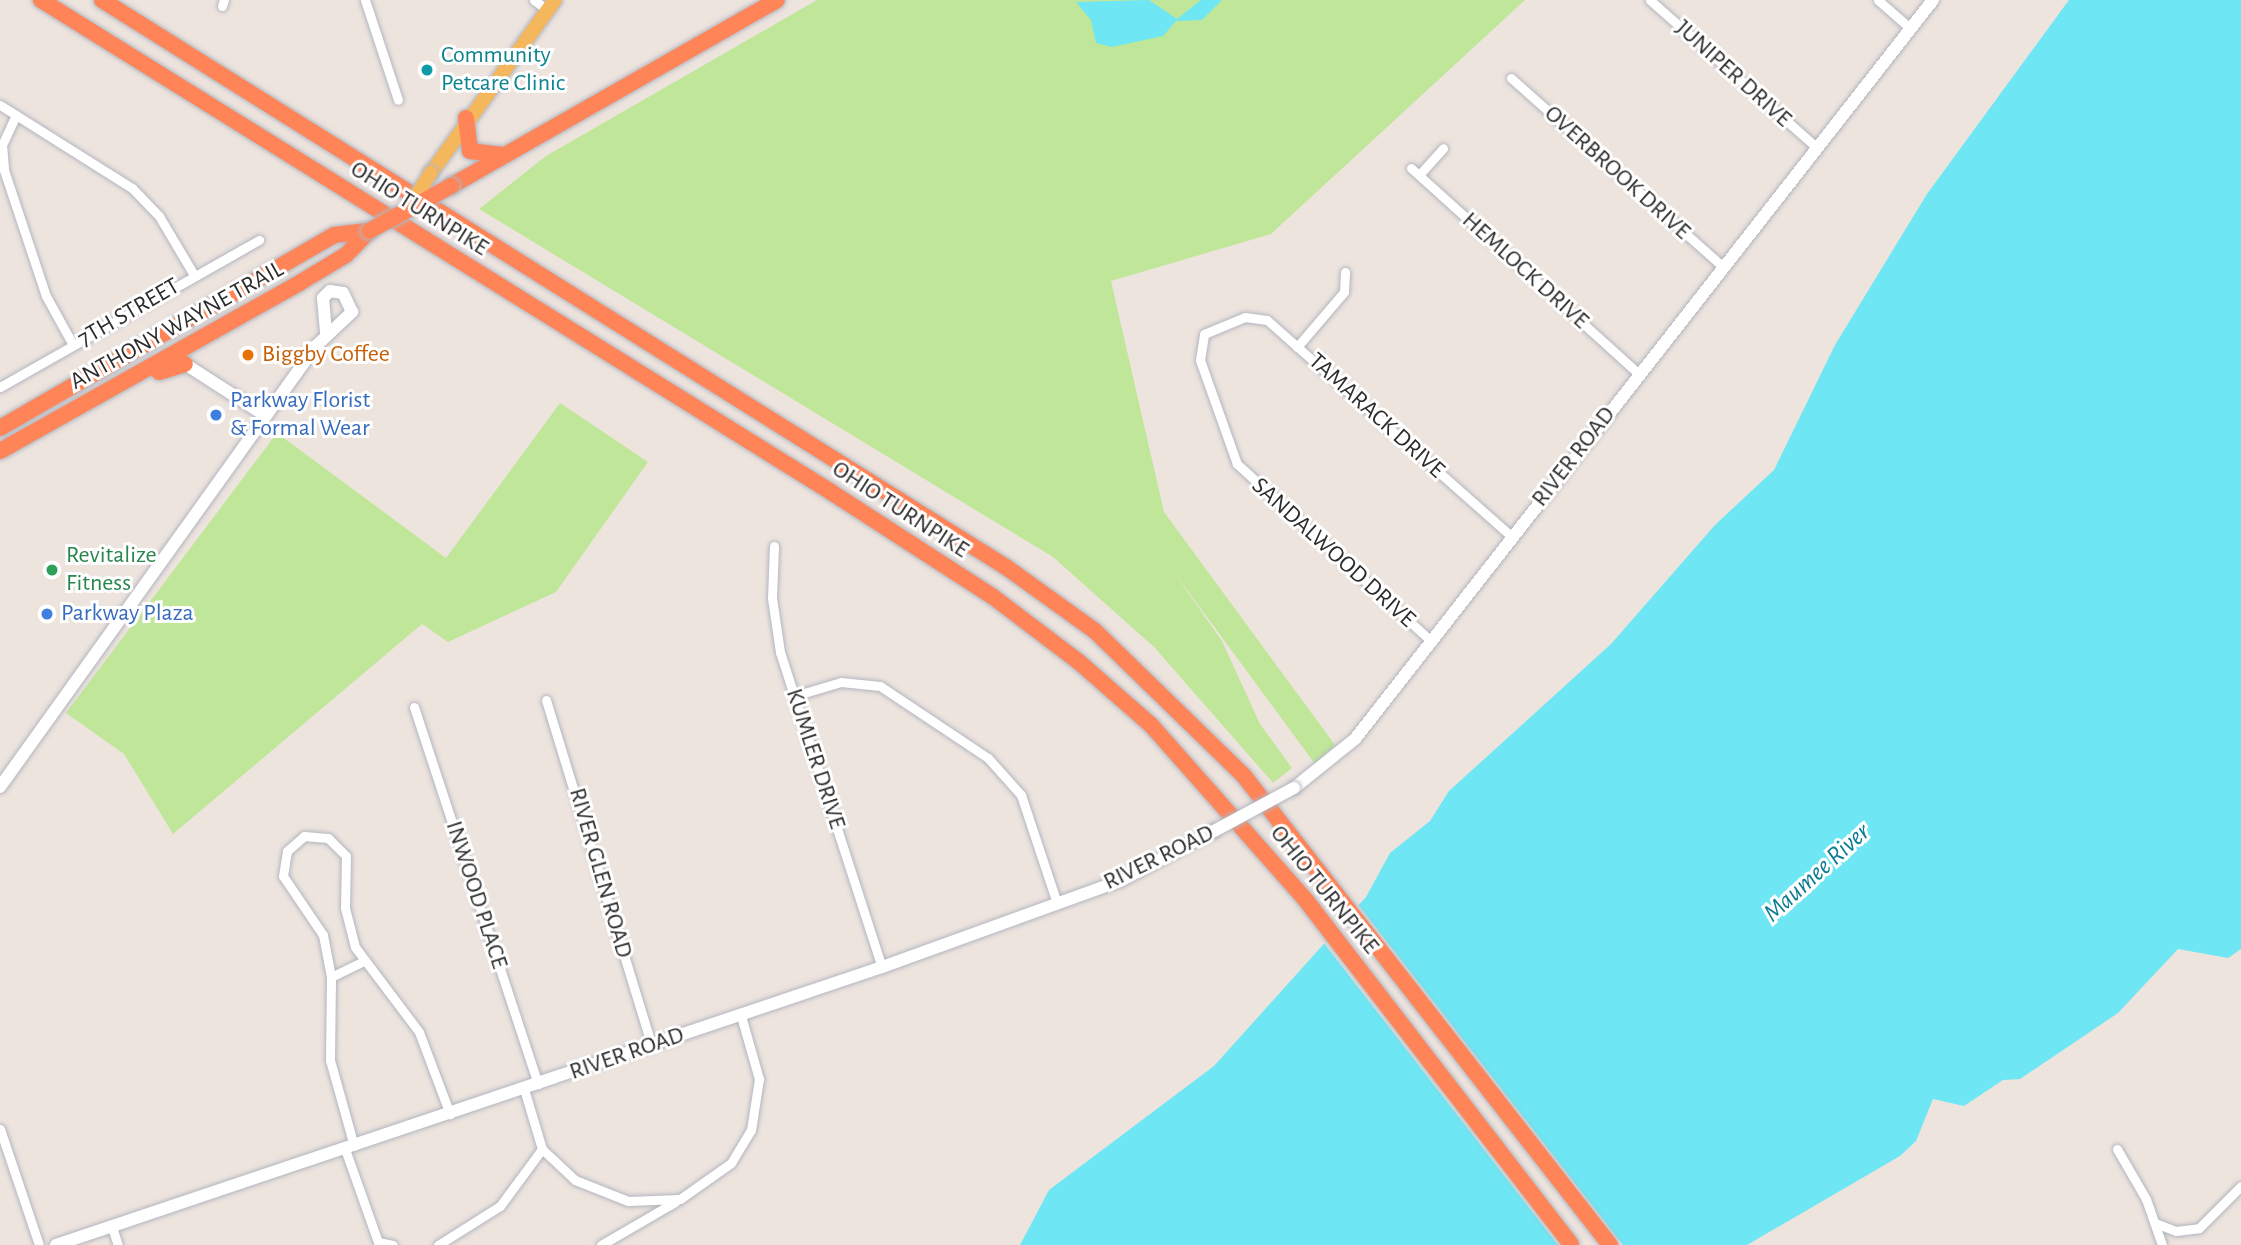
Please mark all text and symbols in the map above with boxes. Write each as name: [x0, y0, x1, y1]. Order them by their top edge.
street label: JUNIPER DRIVE: [1669, 14, 1797, 134]
place label: Community Petcare Clinic: [441, 42, 565, 98]
marker: Community Petcare Clinic: [419, 62, 435, 78]
street label: OVERBROOK DRIVE: [1538, 100, 1696, 246]
street label: OHIO TURNPIKE: [345, 155, 493, 263]
street label: HEMLOCK DRIVE: [1456, 206, 1594, 336]
street label: ANTHONY WAYNE TRAIL: [65, 255, 289, 397]
street label: 7TH STREET: [73, 272, 185, 354]
place label: Biggby Coffee: [262, 341, 390, 369]
marker: Biggby Coffee: [240, 347, 256, 363]
street label: TAMARACK DRIVE: [1302, 347, 1450, 485]
place label: Parkway Florist & Formal Wear: [230, 387, 370, 443]
street label: RIVER ROAD: [1526, 401, 1622, 513]
marker: Parkway Florist & Formal Wear: [208, 407, 224, 423]
street label: OHIO TURNPIKE: [826, 455, 974, 565]
street label: SANDALWOOD DRIVE: [1245, 472, 1421, 634]
place label: Revitalize Fitness: [66, 542, 157, 598]
marker: Revitalize Fitness: [44, 562, 60, 578]
place label: Parkway Plaza: [61, 600, 194, 628]
marker: Parkway Plaza: [39, 606, 55, 622]
street label: KUMLER DRIVE: [779, 685, 851, 833]
street label: RIVER GLEN ROAD: [562, 785, 638, 961]
water label: Maumee River: [1757, 817, 1877, 929]
street label: INWOOD PLACE: [439, 818, 513, 972]
street label: RIVER ROAD: [1099, 819, 1219, 897]
street label: OHIO TURNPIKE: [1263, 820, 1385, 960]
street label: RIVER ROAD: [566, 1021, 688, 1087]

